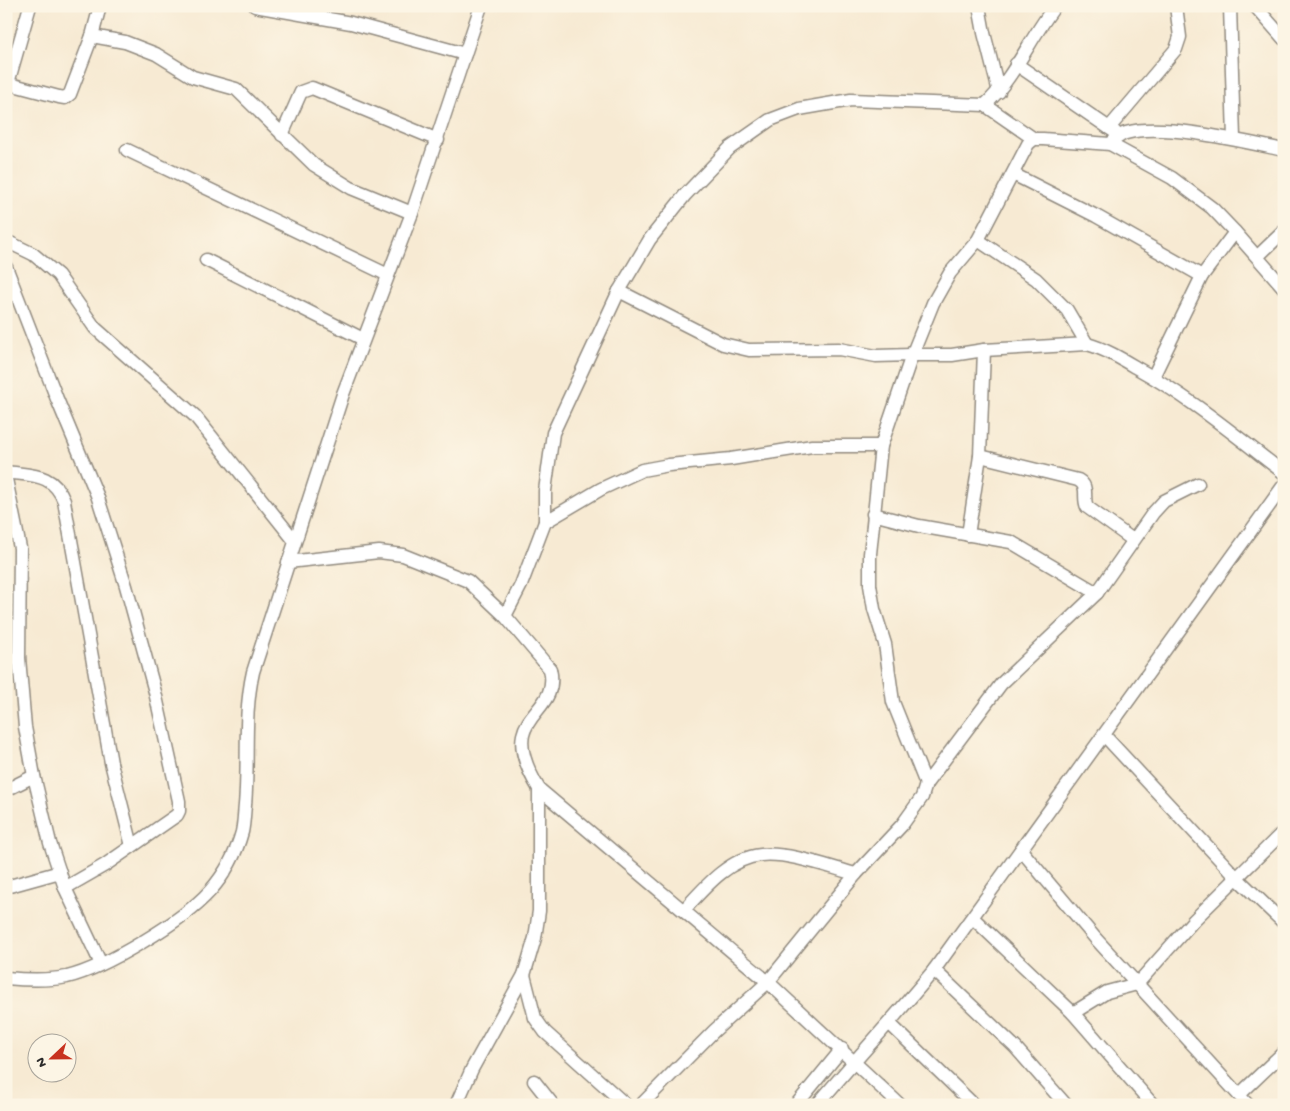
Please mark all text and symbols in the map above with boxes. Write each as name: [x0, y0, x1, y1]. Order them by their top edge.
north arrow: [28, 1034, 78, 1084]
text: N: [33, 1055, 52, 1069]

